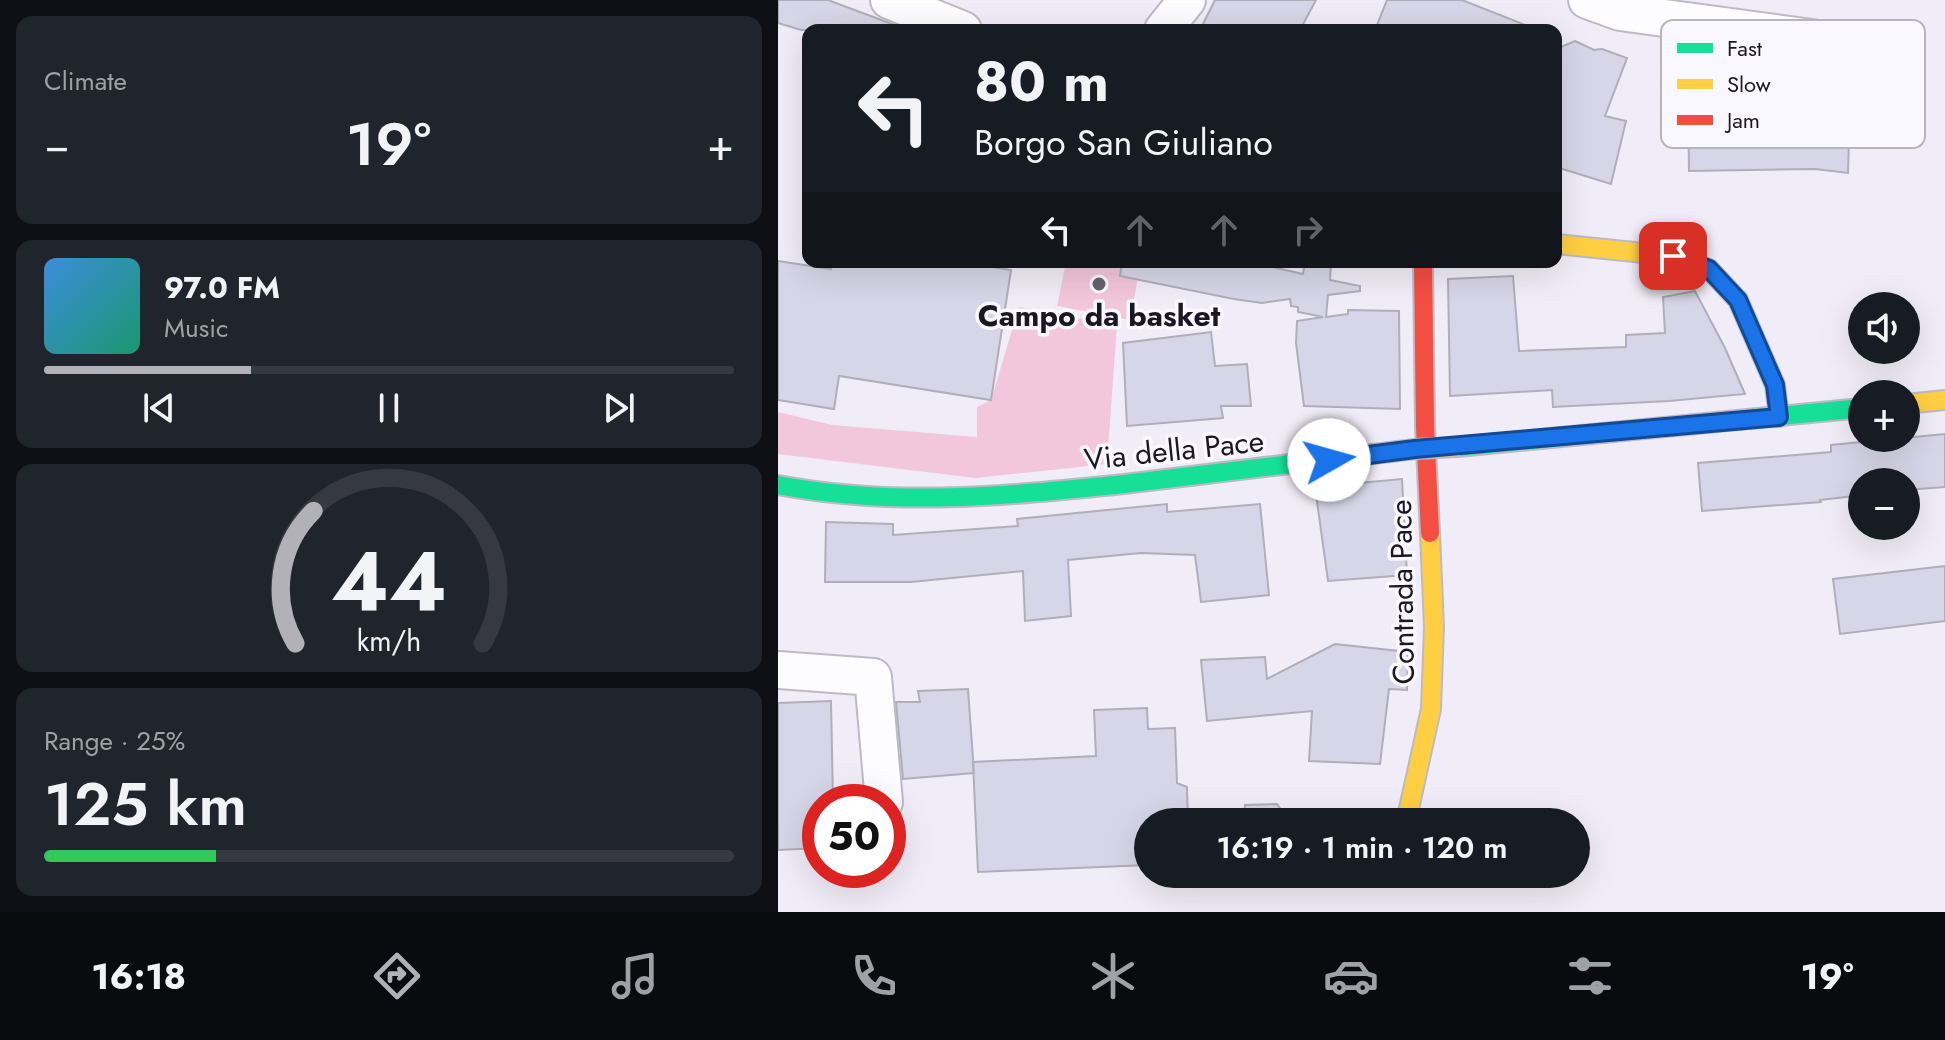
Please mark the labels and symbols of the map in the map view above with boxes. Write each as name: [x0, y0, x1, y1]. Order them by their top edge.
legend: [1661, 20, 1925, 148]
text: Fast: [1727, 32, 1763, 64]
text: Slow: [1727, 68, 1771, 100]
text: Jam: [1724, 104, 1760, 136]
pin: [1639, 222, 1707, 290]
marker: Campo da basket: [1090, 275, 1108, 293]
place label: Campo da basket: [978, 294, 1221, 337]
position arrow: [1287, 418, 1371, 502]
street label: Via della Pace: [1082, 419, 1266, 481]
street label: Contrada Pace: [1379, 499, 1425, 685]
speed limit sign: 50: [802, 784, 906, 888]

